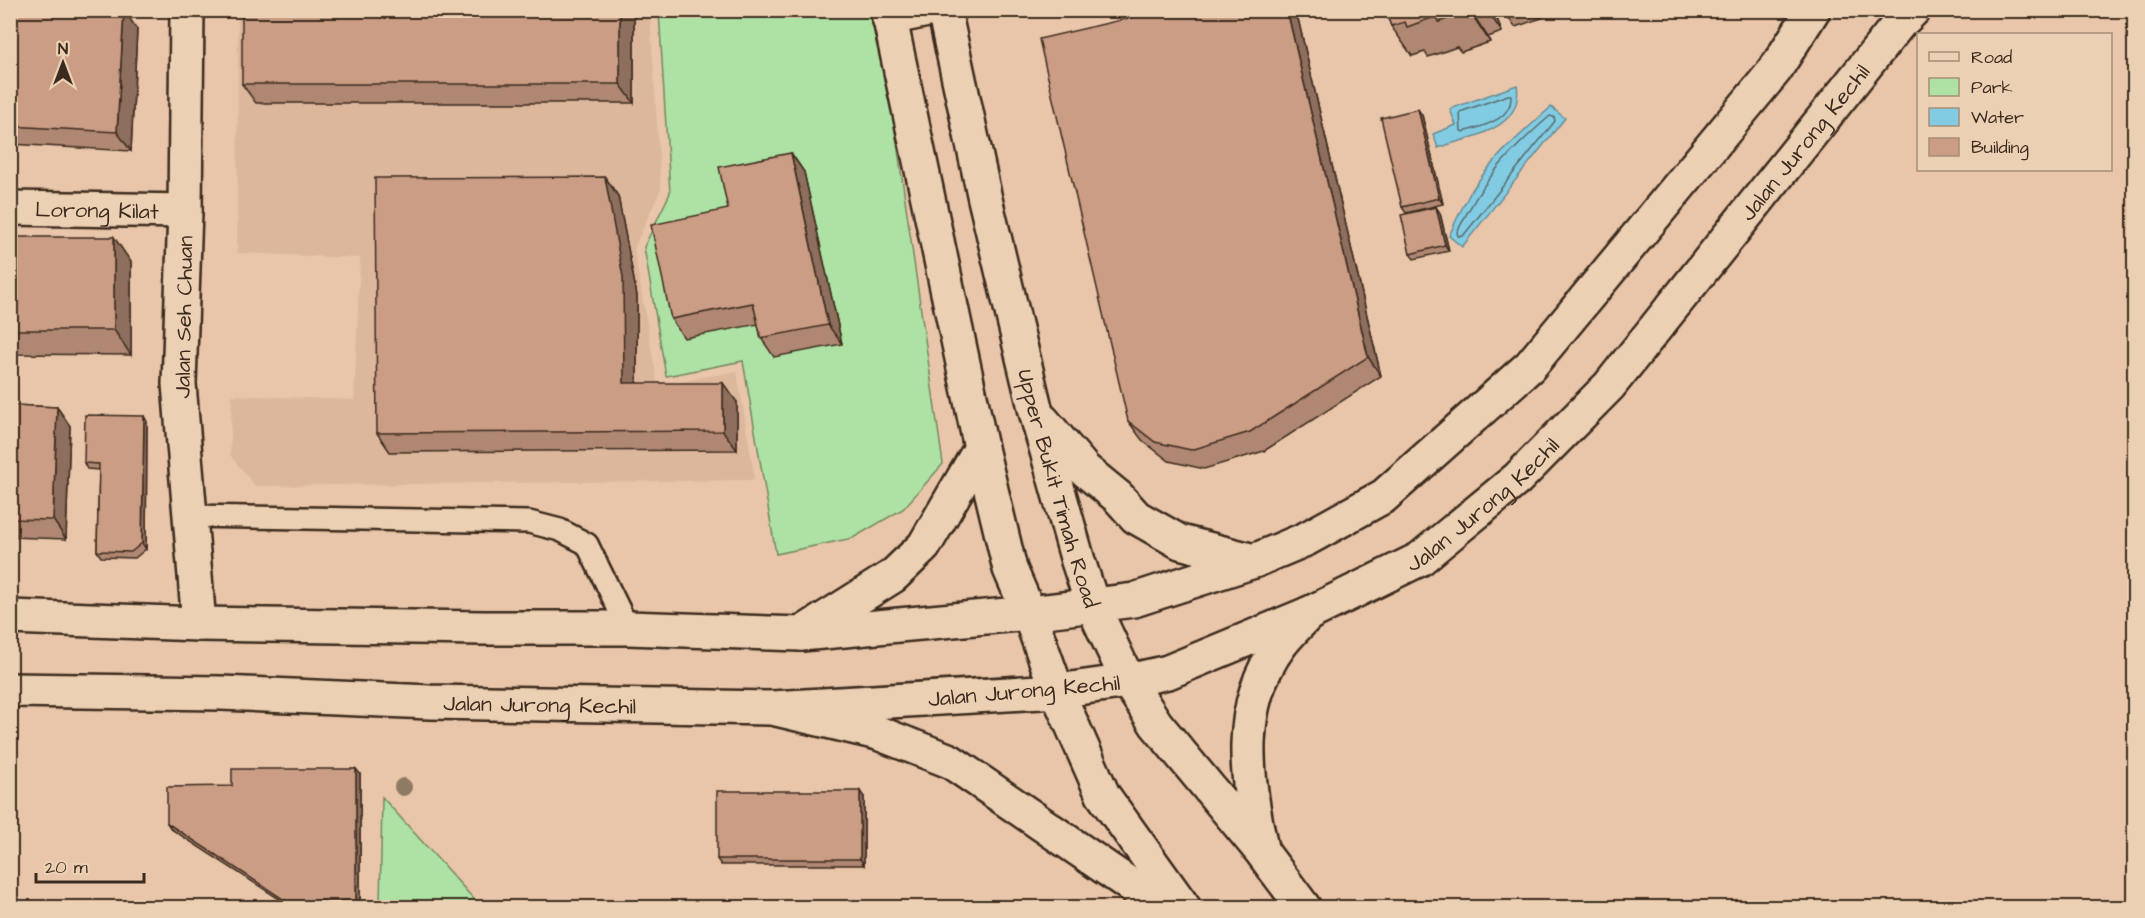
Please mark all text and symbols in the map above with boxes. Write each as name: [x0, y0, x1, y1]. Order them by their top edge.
north arrow: [33, 33, 93, 93]
legend: [1917, 33, 2112, 171]
text: N: [58, 38, 68, 60]
text: Road: [1971, 45, 2012, 70]
street label: Jalan Jurong Kechil: [1733, 58, 1878, 228]
text: Park: [1971, 75, 2013, 100]
text: Water: [1971, 105, 2024, 130]
text: Building: [1971, 135, 2029, 161]
street label: Lorong Kilat: [35, 194, 159, 228]
street label: Jalan Seh Chuan: [168, 235, 201, 399]
street label: Upper Bukit Timah Road: [1009, 366, 1107, 612]
street label: Jalan Jurong Kechil: [1402, 431, 1567, 580]
street label: Jalan Jurong Kechil: [927, 668, 1122, 716]
street label: Jalan Jurong Kechil: [443, 688, 636, 723]
scale bar: [36, 846, 144, 884]
text: 20 m: [45, 855, 88, 880]

